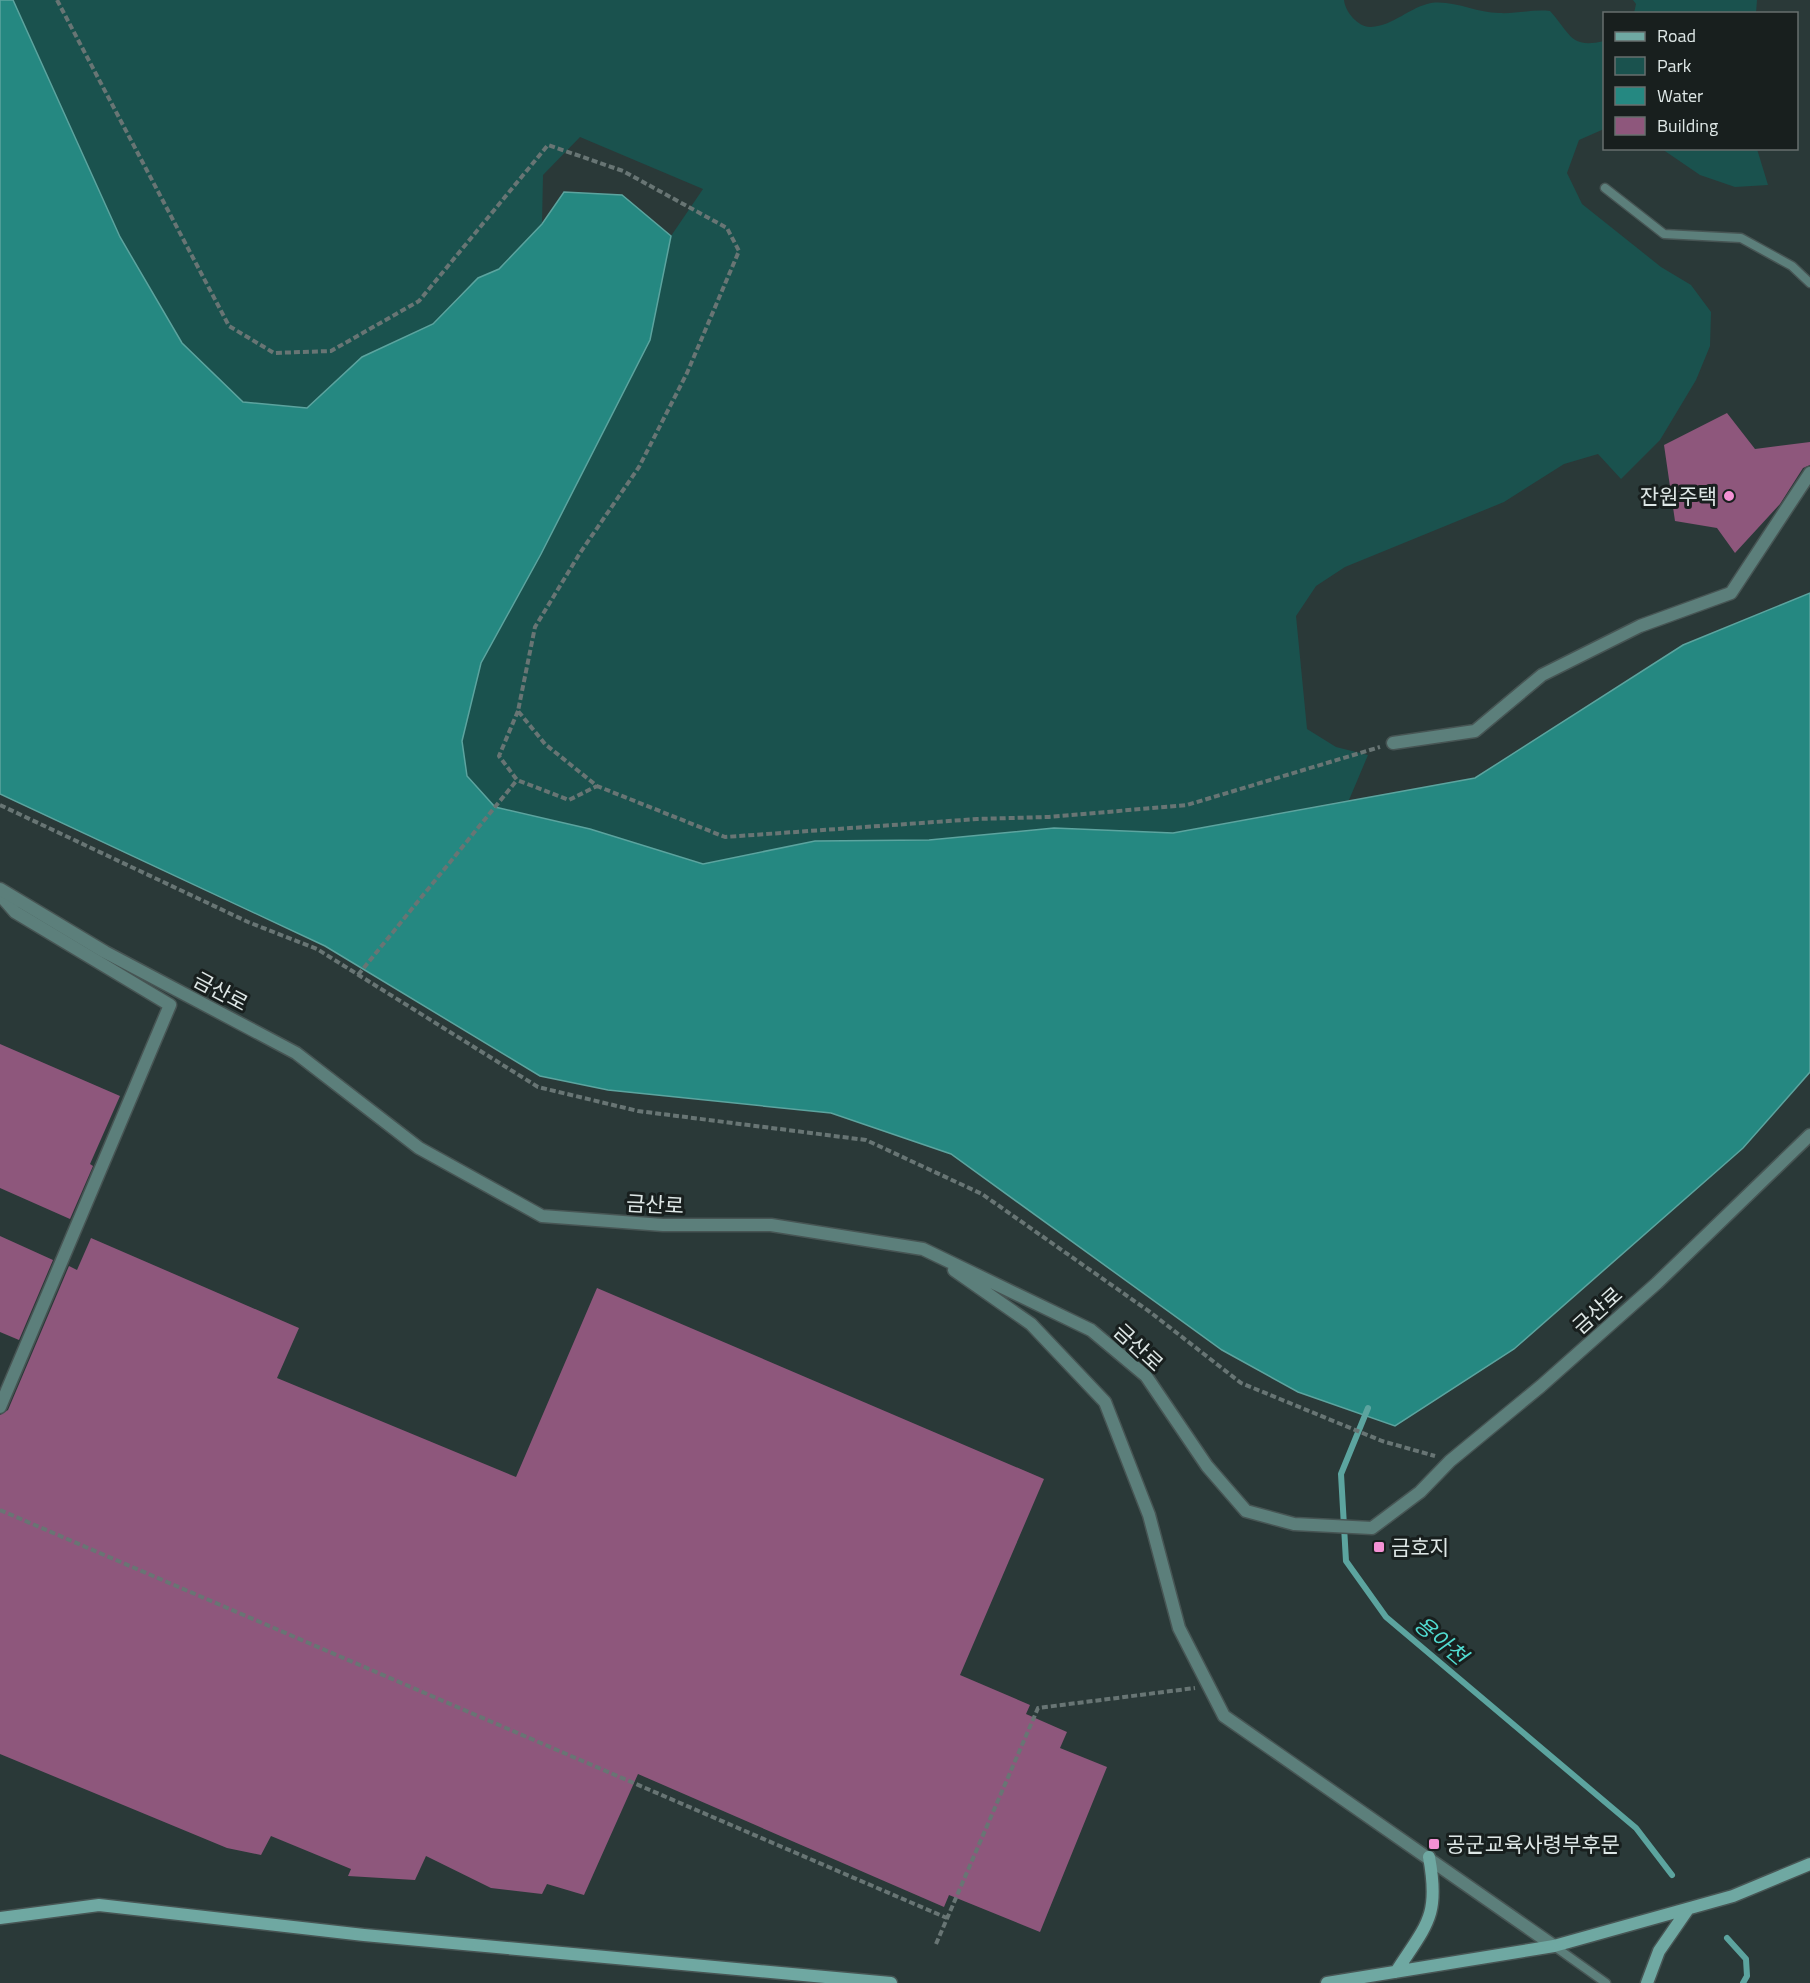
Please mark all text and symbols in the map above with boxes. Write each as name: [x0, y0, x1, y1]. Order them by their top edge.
legend: [1603, 12, 1798, 150]
text: Road: [1657, 22, 1696, 49]
text: Park: [1657, 52, 1692, 79]
text: Water: [1657, 82, 1703, 109]
text: Building: [1657, 112, 1718, 139]
place label: 잔원주택: [1640, 480, 1717, 512]
marker: 잔원주택: [1722, 489, 1736, 503]
street label: 금산로: [188, 963, 254, 1019]
street label: 금산로: [625, 1187, 685, 1221]
street label: 금산로: [1565, 1279, 1629, 1341]
street label: 금산로: [1107, 1316, 1171, 1378]
place label: 금호지: [1391, 1531, 1449, 1563]
marker: 금호지: [1372, 1540, 1386, 1554]
water label: 용아천: [1407, 1607, 1477, 1674]
place label: 공군교육사령부후문: [1446, 1828, 1620, 1860]
marker: 공군교육사령부후문: [1427, 1837, 1441, 1851]

